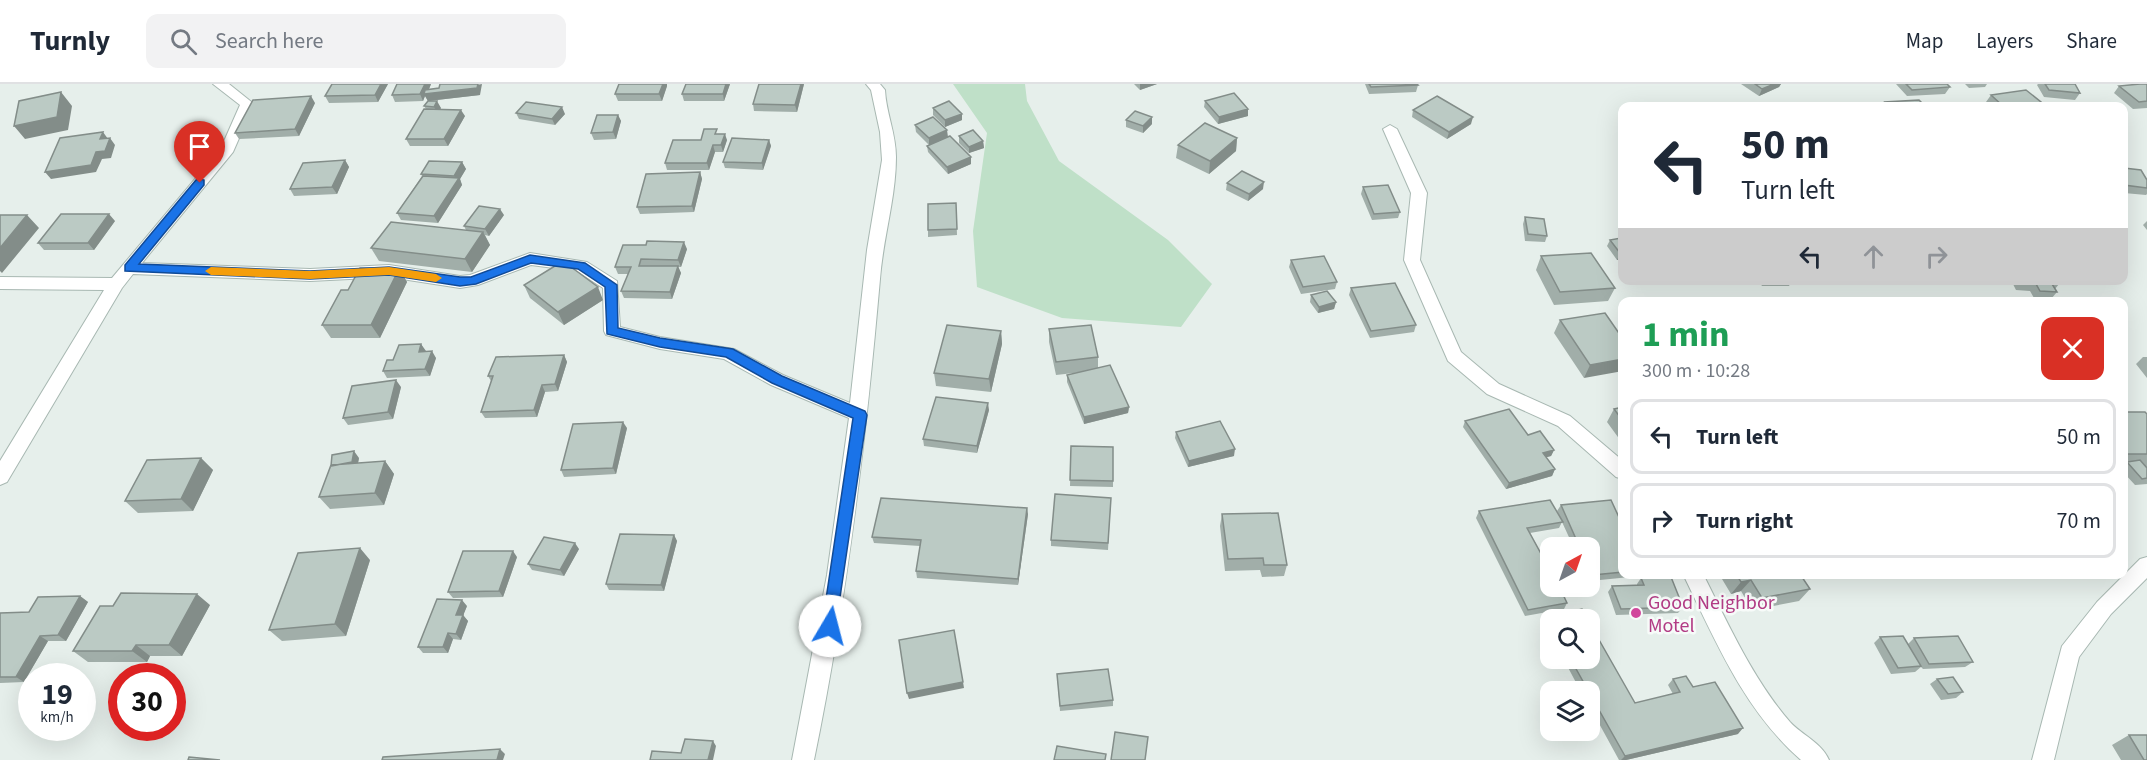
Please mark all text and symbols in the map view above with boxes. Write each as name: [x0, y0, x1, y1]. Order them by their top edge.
search box: [146, 14, 566, 68]
text: Turnly: [30, 21, 110, 61]
icon: search: [167, 25, 200, 58]
text: Search here: [215, 25, 324, 57]
text: Map: [1906, 26, 1943, 56]
text: Layers: [1976, 26, 2033, 56]
text: Share: [2066, 26, 2117, 56]
text: 50 m: [1741, 115, 1830, 175]
pin: [174, 121, 225, 183]
icon: left: [1642, 126, 1720, 204]
icon: arrive: [183, 130, 216, 163]
text: Turn left: [1741, 171, 1835, 210]
icon: left: [1794, 240, 1827, 273]
icon: ahead: [1857, 240, 1890, 273]
icon: right: [1920, 240, 1953, 273]
text: 1 min: [1642, 309, 1730, 360]
button: close: [2041, 317, 2104, 380]
text: 300 m · 10:28: [1642, 357, 1750, 385]
icon: left: [1645, 420, 1678, 453]
text: Turn left: [1696, 421, 1778, 453]
text: 50 m: [2056, 421, 2101, 453]
icon: right: [1645, 504, 1678, 537]
text: Turn right: [1696, 505, 1793, 537]
text: 70 m: [2056, 505, 2101, 537]
north arrow: [1540, 537, 1600, 597]
map controls: [1540, 537, 1600, 741]
place label: Good Neighbor Motel: [1648, 589, 1775, 640]
position arrow: [798, 594, 862, 658]
marker: Good Neighbor Motel: [1629, 606, 1643, 620]
button: search: [1540, 609, 1600, 669]
speed limit sign: 30: [108, 663, 186, 741]
text: 19: [41, 673, 73, 716]
button: layers: [1540, 681, 1600, 741]
text: km/h: [40, 707, 74, 728]

